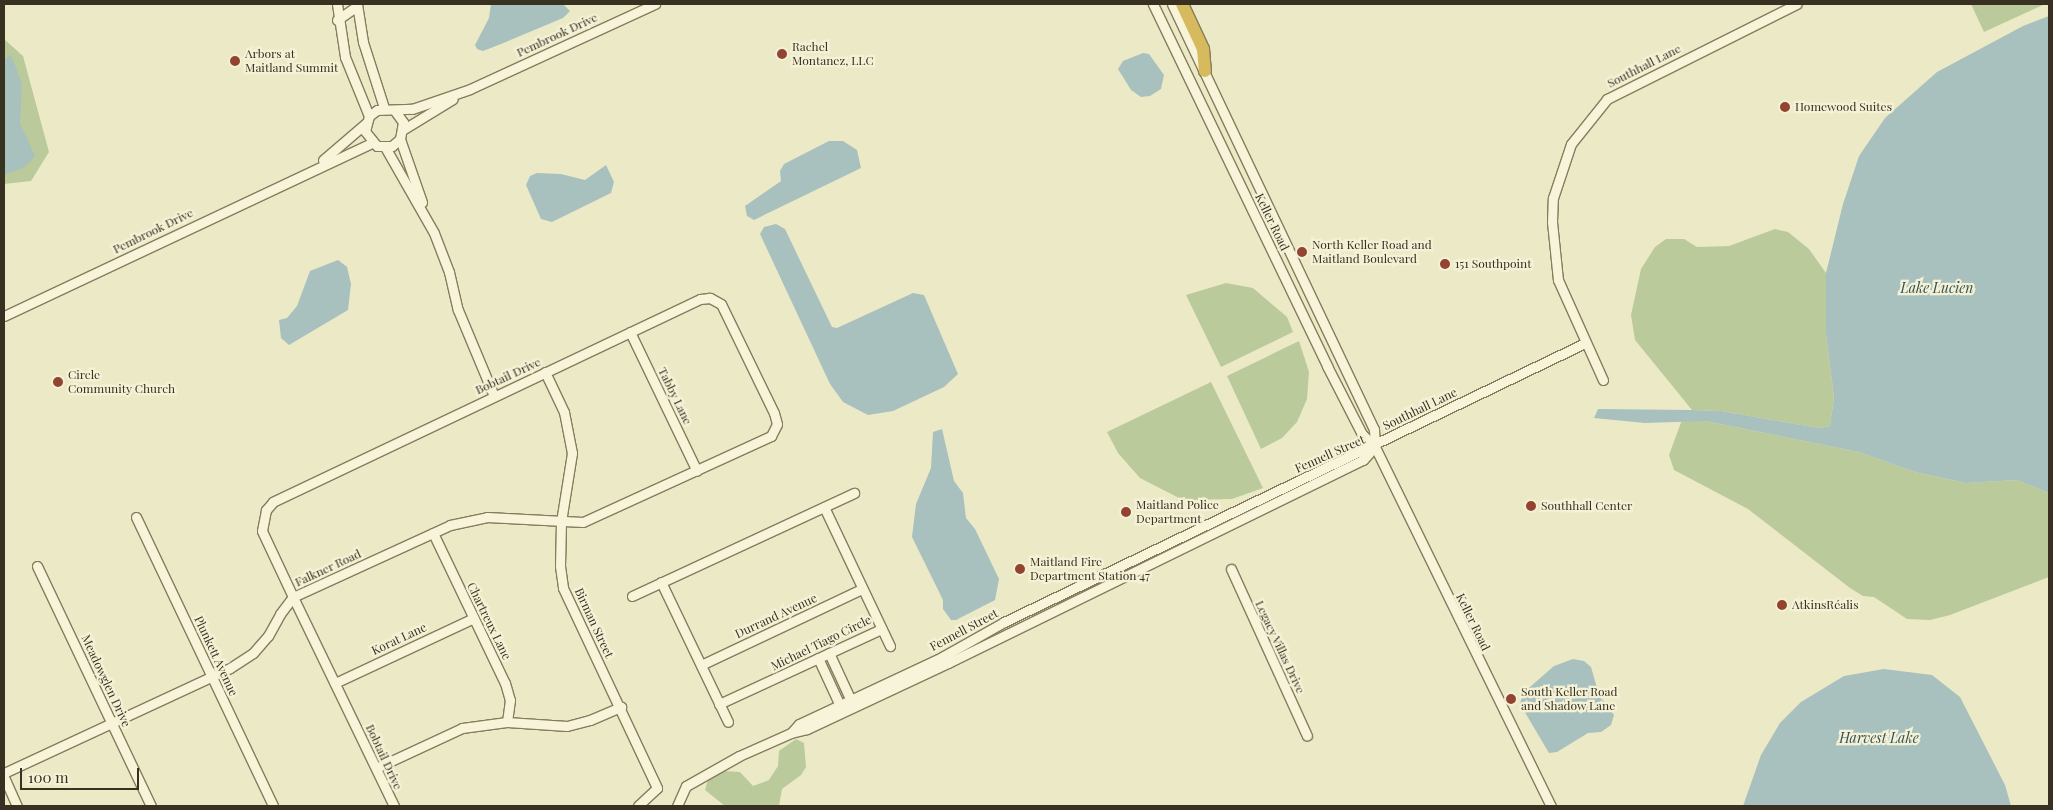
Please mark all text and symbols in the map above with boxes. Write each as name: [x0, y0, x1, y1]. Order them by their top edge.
street label: Pembrook Drive: [514, 10, 600, 60]
place label: Rachel Montanez, LLC: [792, 40, 874, 68]
street label: Southhall Lane: [1605, 41, 1683, 91]
place label: Arbors at Maitland Summit: [245, 47, 338, 75]
marker: Rachel Montanez, LLC: [776, 48, 788, 60]
marker: Arbors at Maitland Summit: [229, 55, 241, 67]
place label: Homewood Suites: [1795, 100, 1892, 114]
marker: Homewood Suites: [1779, 101, 1791, 113]
street label: Keller Road: [1252, 191, 1292, 253]
street label: Pembrook Drive: [111, 205, 195, 257]
place label: North Keller Road and Maitland Boulevard: [1312, 238, 1432, 266]
marker: North Keller Road and Maitland Boulevard: [1296, 246, 1308, 258]
place label: 151 Southpoint: [1455, 257, 1532, 271]
marker: 151 Southpoint: [1439, 258, 1451, 270]
water label: Lake Lucien: [1901, 280, 1973, 296]
street label: Bobtail Drive: [473, 355, 543, 397]
street label: Tabby Lane: [655, 365, 695, 427]
place label: Circle Community Church: [68, 368, 175, 396]
marker: Circle Community Church: [52, 376, 64, 388]
street label: Southhall Lane: [1381, 385, 1459, 433]
street label: Fennell Street: [1293, 432, 1367, 476]
place label: Maitland Police Department: [1136, 498, 1219, 526]
place label: Southhall Center: [1541, 499, 1632, 513]
marker: Southhall Center: [1525, 500, 1537, 512]
marker: Maitland Police Department: [1120, 506, 1132, 518]
street label: Falkner Road: [293, 546, 363, 590]
place label: Maitland Fire Department Station 47: [1030, 555, 1150, 583]
marker: Maitland Fire Department Station 47: [1014, 563, 1026, 575]
street label: Chartreux Lane: [464, 580, 514, 662]
street label: Birman Street: [572, 586, 616, 660]
street label: Durrand Avenue: [733, 591, 819, 641]
street label: Keller Road: [1453, 591, 1493, 653]
street label: Legacy Villas Drive: [1252, 598, 1308, 696]
place label: AtkinsRéalis: [1792, 598, 1858, 612]
marker: AtkinsRéalis: [1776, 599, 1788, 611]
street label: Fennell Street: [927, 606, 1001, 654]
street label: Michael Tiago Circle: [768, 612, 874, 674]
street label: Plunkett Avenue: [191, 613, 241, 699]
street label: Korat Lane: [369, 620, 429, 658]
street label: Meadowglen Drive: [78, 633, 134, 729]
place label: South Keller Road and Shadow Lane: [1521, 685, 1618, 713]
marker: South Keller Road and Shadow Lane: [1505, 693, 1517, 705]
street label: Bobtail Drive: [363, 722, 405, 792]
water label: Harvest Lake: [1839, 730, 1919, 746]
scale bar: [22, 758, 141, 790]
text: 100 m: [28, 767, 69, 787]

